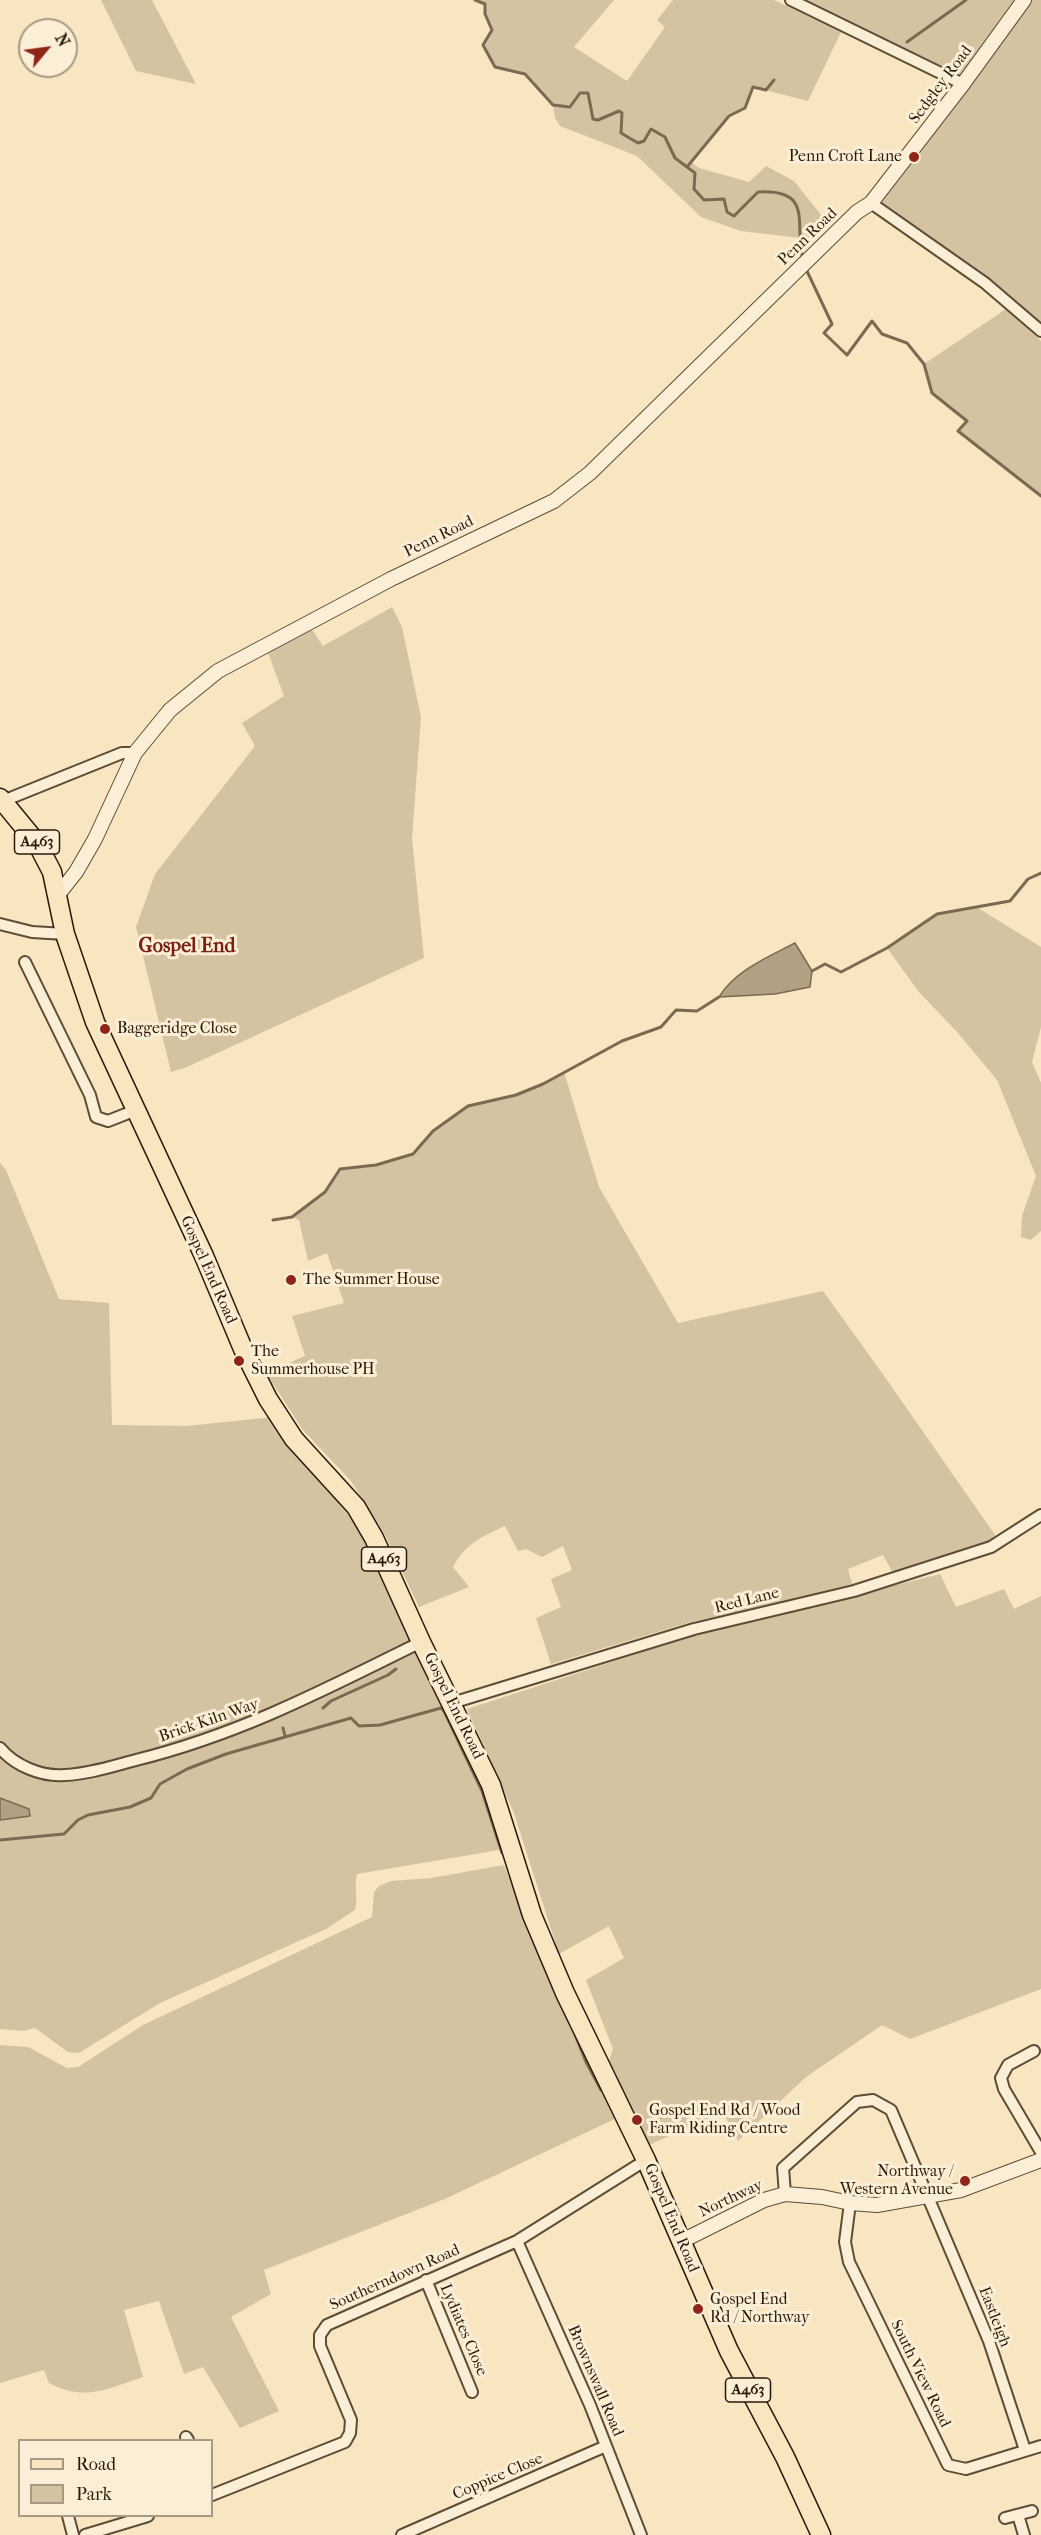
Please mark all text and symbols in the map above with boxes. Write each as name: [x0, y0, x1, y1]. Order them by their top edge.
north arrow: [18, 18, 78, 78]
text: N: [51, 30, 74, 50]
street label: Sedgley Road: [905, 42, 977, 128]
place label: Penn Croft Lane: [789, 147, 902, 167]
marker: Penn Croft Lane: [907, 150, 921, 164]
street label: Penn Road: [774, 204, 842, 270]
street label: Penn Road: [401, 512, 477, 562]
road number: A463: [15, 830, 60, 854]
district label: Gospel End: [139, 935, 235, 959]
place label: Baggeridge Close: [117, 1019, 237, 1039]
marker: Baggeridge Close: [98, 1022, 112, 1036]
street label: Gospel End Road: [176, 1213, 240, 1327]
place label: The Summer House: [303, 1270, 440, 1290]
marker: The Summer House: [284, 1273, 298, 1287]
place label: The Summerhouse PH: [251, 1342, 375, 1380]
marker: The Summerhouse PH: [232, 1354, 246, 1368]
road number: A463: [362, 1547, 406, 1571]
street label: Red Lane: [713, 1584, 781, 1618]
street label: Gospel End Road: [419, 1649, 487, 1763]
street label: Brick Kiln Way: [157, 1695, 261, 1747]
place label: Gospel End Rd / Wood Farm Riding Centre: [649, 2101, 800, 2139]
marker: Gospel End Rd / Wood Farm Riding Centre: [630, 2113, 644, 2127]
street label: Gospel End Road: [639, 2161, 703, 2275]
place label: Northway / Western Avenue: [840, 2162, 953, 2200]
marker: Northway / Western Avenue: [958, 2174, 972, 2188]
street label: Northway: [696, 2176, 766, 2222]
street label: Southerndown Road: [327, 2241, 463, 2315]
street label: Lydiates Close: [435, 2281, 491, 2379]
street label: Eastleigh: [974, 2284, 1014, 2350]
place label: Gospel End Rd / Northway: [710, 2290, 809, 2328]
marker: Gospel End Rd / Northway: [691, 2302, 705, 2316]
street label: South View Road: [886, 2317, 954, 2431]
street label: Brownswall Road: [563, 2322, 627, 2440]
road number: A463: [726, 2378, 771, 2402]
legend: [18, 2439, 213, 2517]
street label: Coppice Close: [450, 2449, 546, 2505]
text: Road: [76, 2454, 116, 2475]
text: Park: [76, 2484, 112, 2505]

